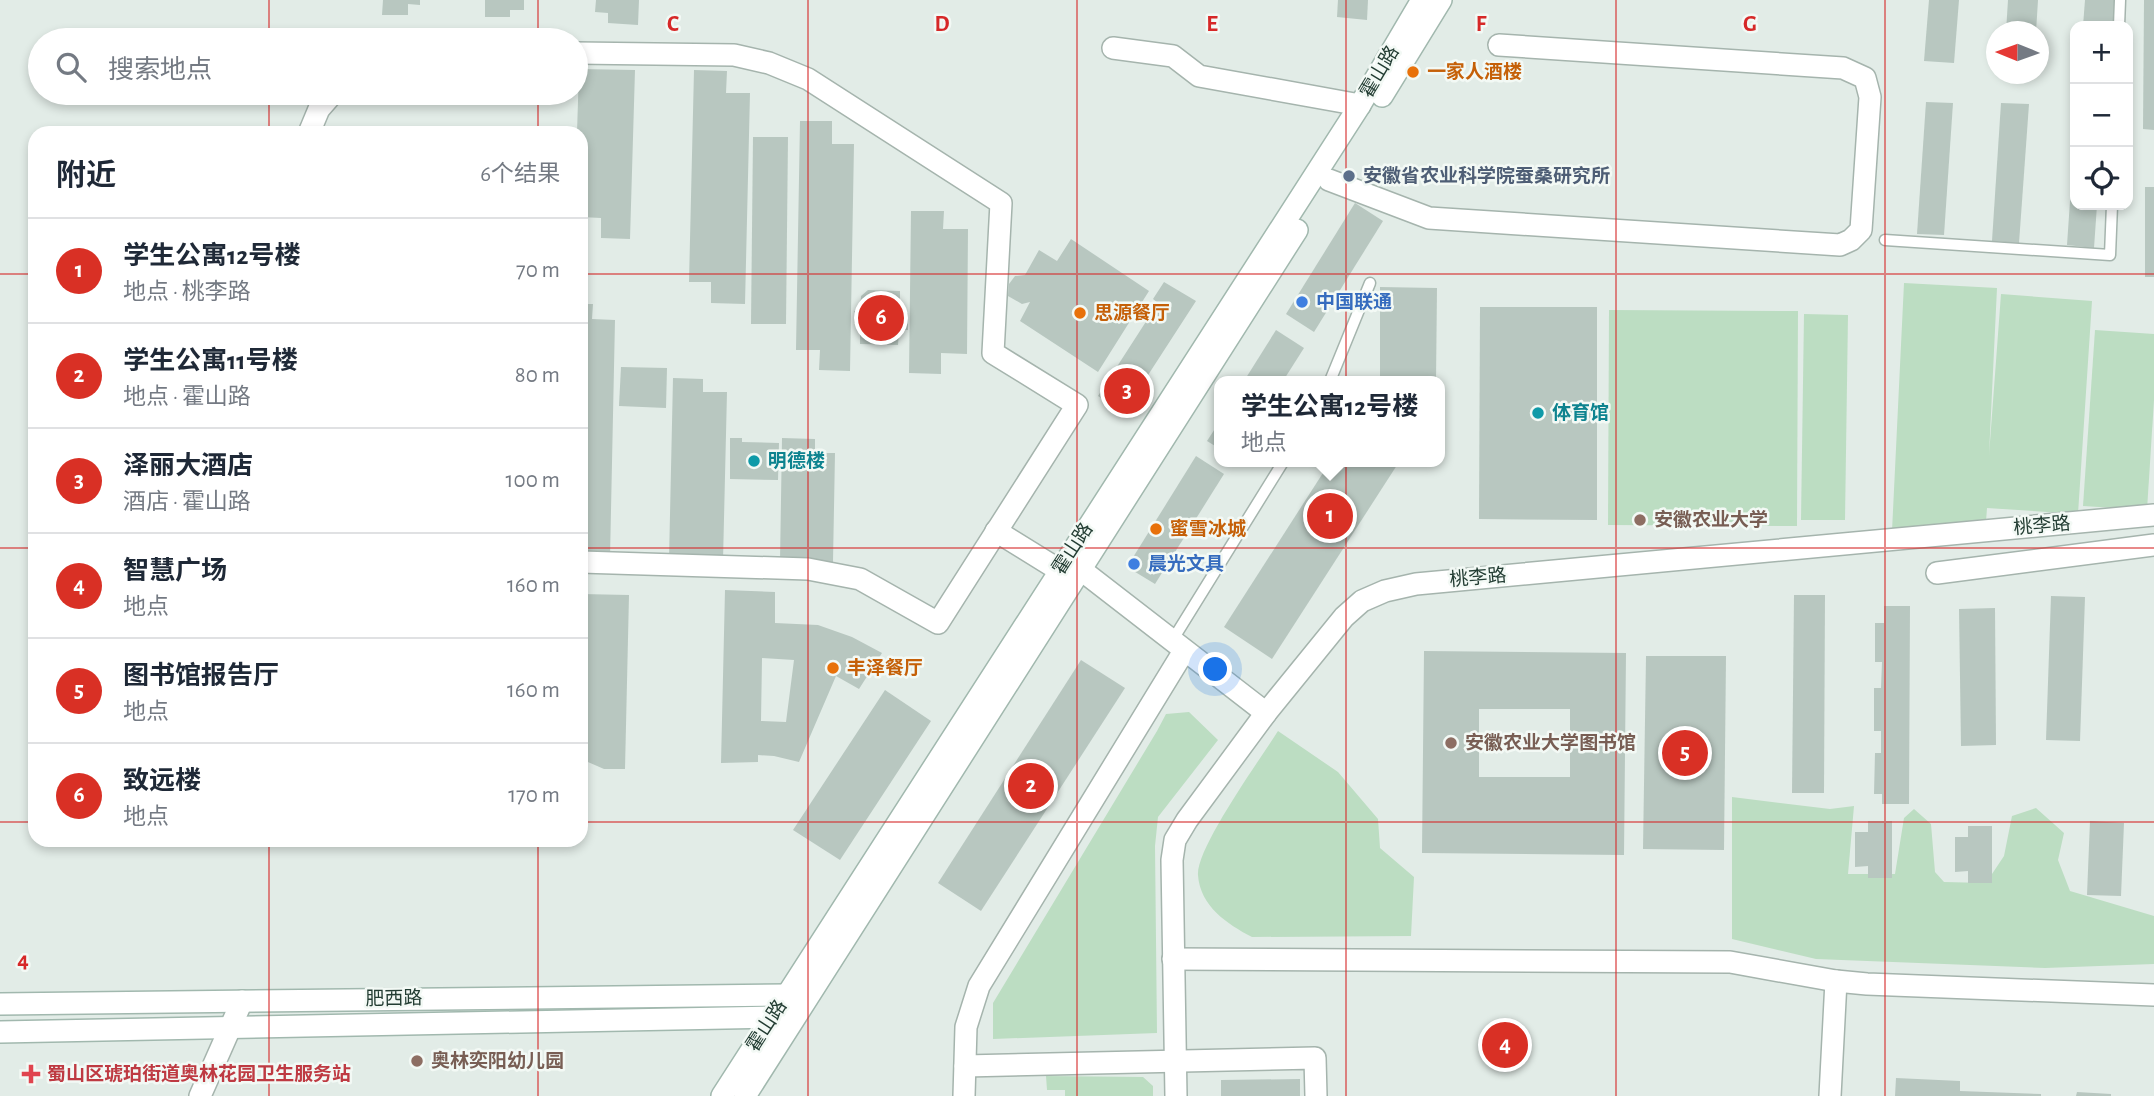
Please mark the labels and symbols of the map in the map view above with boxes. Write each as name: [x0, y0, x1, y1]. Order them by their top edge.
text: C: [667, 13, 679, 36]
text: D: [934, 13, 950, 36]
text: E: [1206, 13, 1218, 36]
text: F: [1476, 13, 1487, 36]
text: G: [1743, 13, 1757, 36]
north arrow: [1986, 21, 2049, 84]
street label: 霍山路: [1356, 42, 1403, 101]
place label: 一家人酒楼: [1427, 61, 1522, 82]
marker: 一家人酒楼: [1405, 64, 1421, 80]
place label: 安徽省农业科学院蚕桑研究所: [1363, 165, 1610, 186]
marker: 安徽省农业科学院蚕桑研究所: [1341, 168, 1357, 184]
pin: 6: [858, 292, 904, 344]
place label: 中国联通: [1316, 292, 1392, 312]
marker: 中国联通: [1294, 294, 1310, 310]
place label: 思源餐厅: [1094, 303, 1170, 323]
marker: 思源餐厅: [1072, 305, 1088, 321]
pin: 3: [1104, 365, 1150, 417]
place label: 体育馆: [1552, 402, 1609, 423]
marker: 体育馆: [1530, 405, 1546, 421]
place label: 明德楼: [768, 450, 825, 471]
marker: 明德楼: [746, 453, 762, 469]
pin: 1: [1307, 490, 1353, 542]
place label: 安徽农业大学: [1654, 509, 1768, 530]
marker: 安徽农业大学: [1632, 512, 1648, 528]
street label: 桃李路: [2013, 512, 2071, 538]
place label: 蜜雪冰城: [1170, 518, 1246, 539]
street label: 霍山路: [1049, 519, 1096, 578]
marker: 蜜雪冰城: [1148, 521, 1164, 537]
place label: 晨光文具: [1148, 553, 1224, 574]
marker: 晨光文具: [1126, 556, 1142, 572]
street label: 桃李路: [1449, 564, 1507, 590]
your location: [1198, 652, 1232, 686]
place label: 丰泽餐厅: [847, 658, 923, 678]
marker: 丰泽餐厅: [825, 660, 841, 676]
pin: 5: [1662, 727, 1708, 779]
place label: 安徽农业大学图书馆: [1465, 732, 1636, 753]
marker: 安徽农业大学图书馆: [1443, 735, 1459, 751]
pin: 2: [1008, 760, 1054, 812]
text: 4: [17, 949, 29, 972]
street label: 肥西路: [365, 988, 423, 1009]
street label: 霍山路: [743, 996, 790, 1055]
pin: 4: [1482, 1019, 1528, 1071]
place label: 奥林奕阳幼儿园: [431, 1050, 564, 1071]
marker: 奥林奕阳幼儿园: [409, 1053, 425, 1069]
place label: 蜀山区琥珀街道奥林花园卫生服务站: [47, 1063, 351, 1084]
marker: 蜀山区琥珀街道奥林花园卫生服务站: [21, 1064, 41, 1084]

